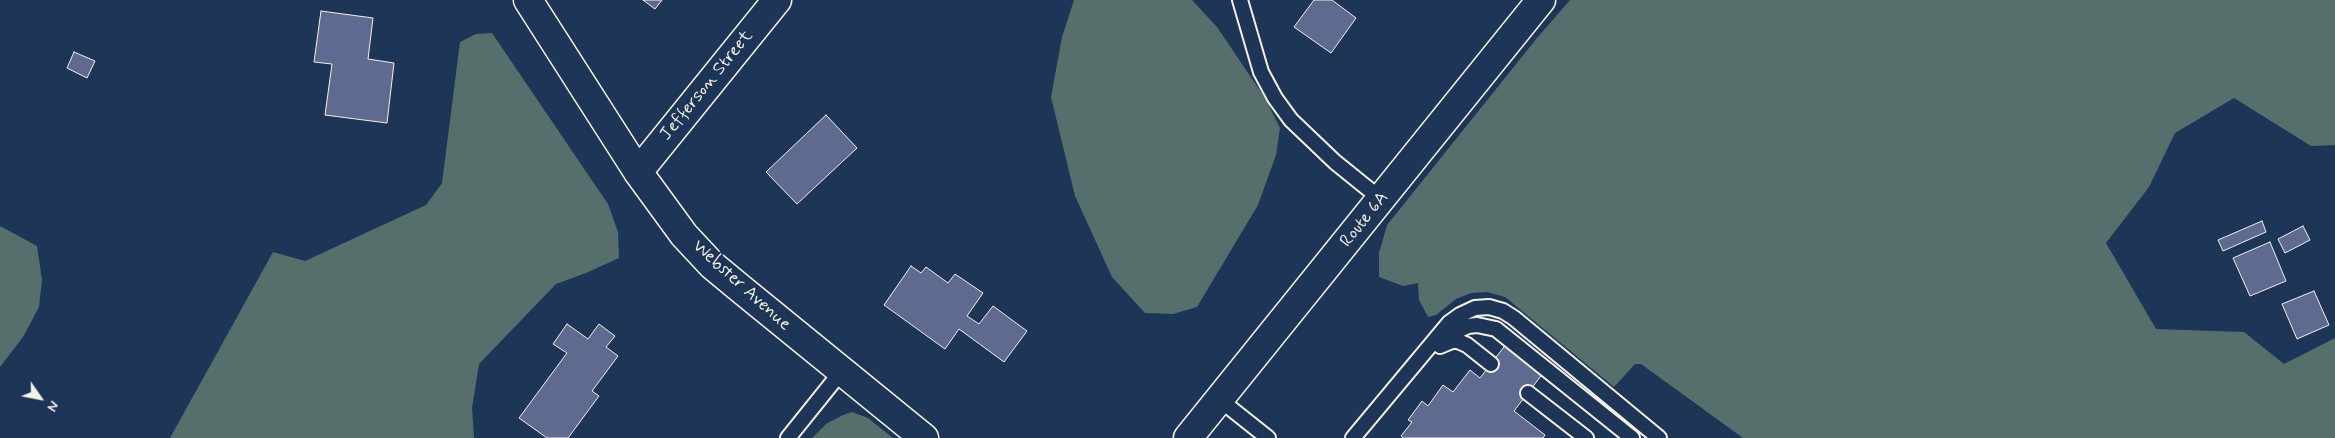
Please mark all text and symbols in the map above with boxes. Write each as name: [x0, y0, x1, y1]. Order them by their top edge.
street label: Jefferson Street: [656, 27, 758, 145]
street label: Route 6A: [1336, 188, 1394, 252]
street label: Webster Avenue: [687, 236, 795, 336]
north arrow: [15, 373, 65, 423]
text: N: [42, 397, 63, 415]

